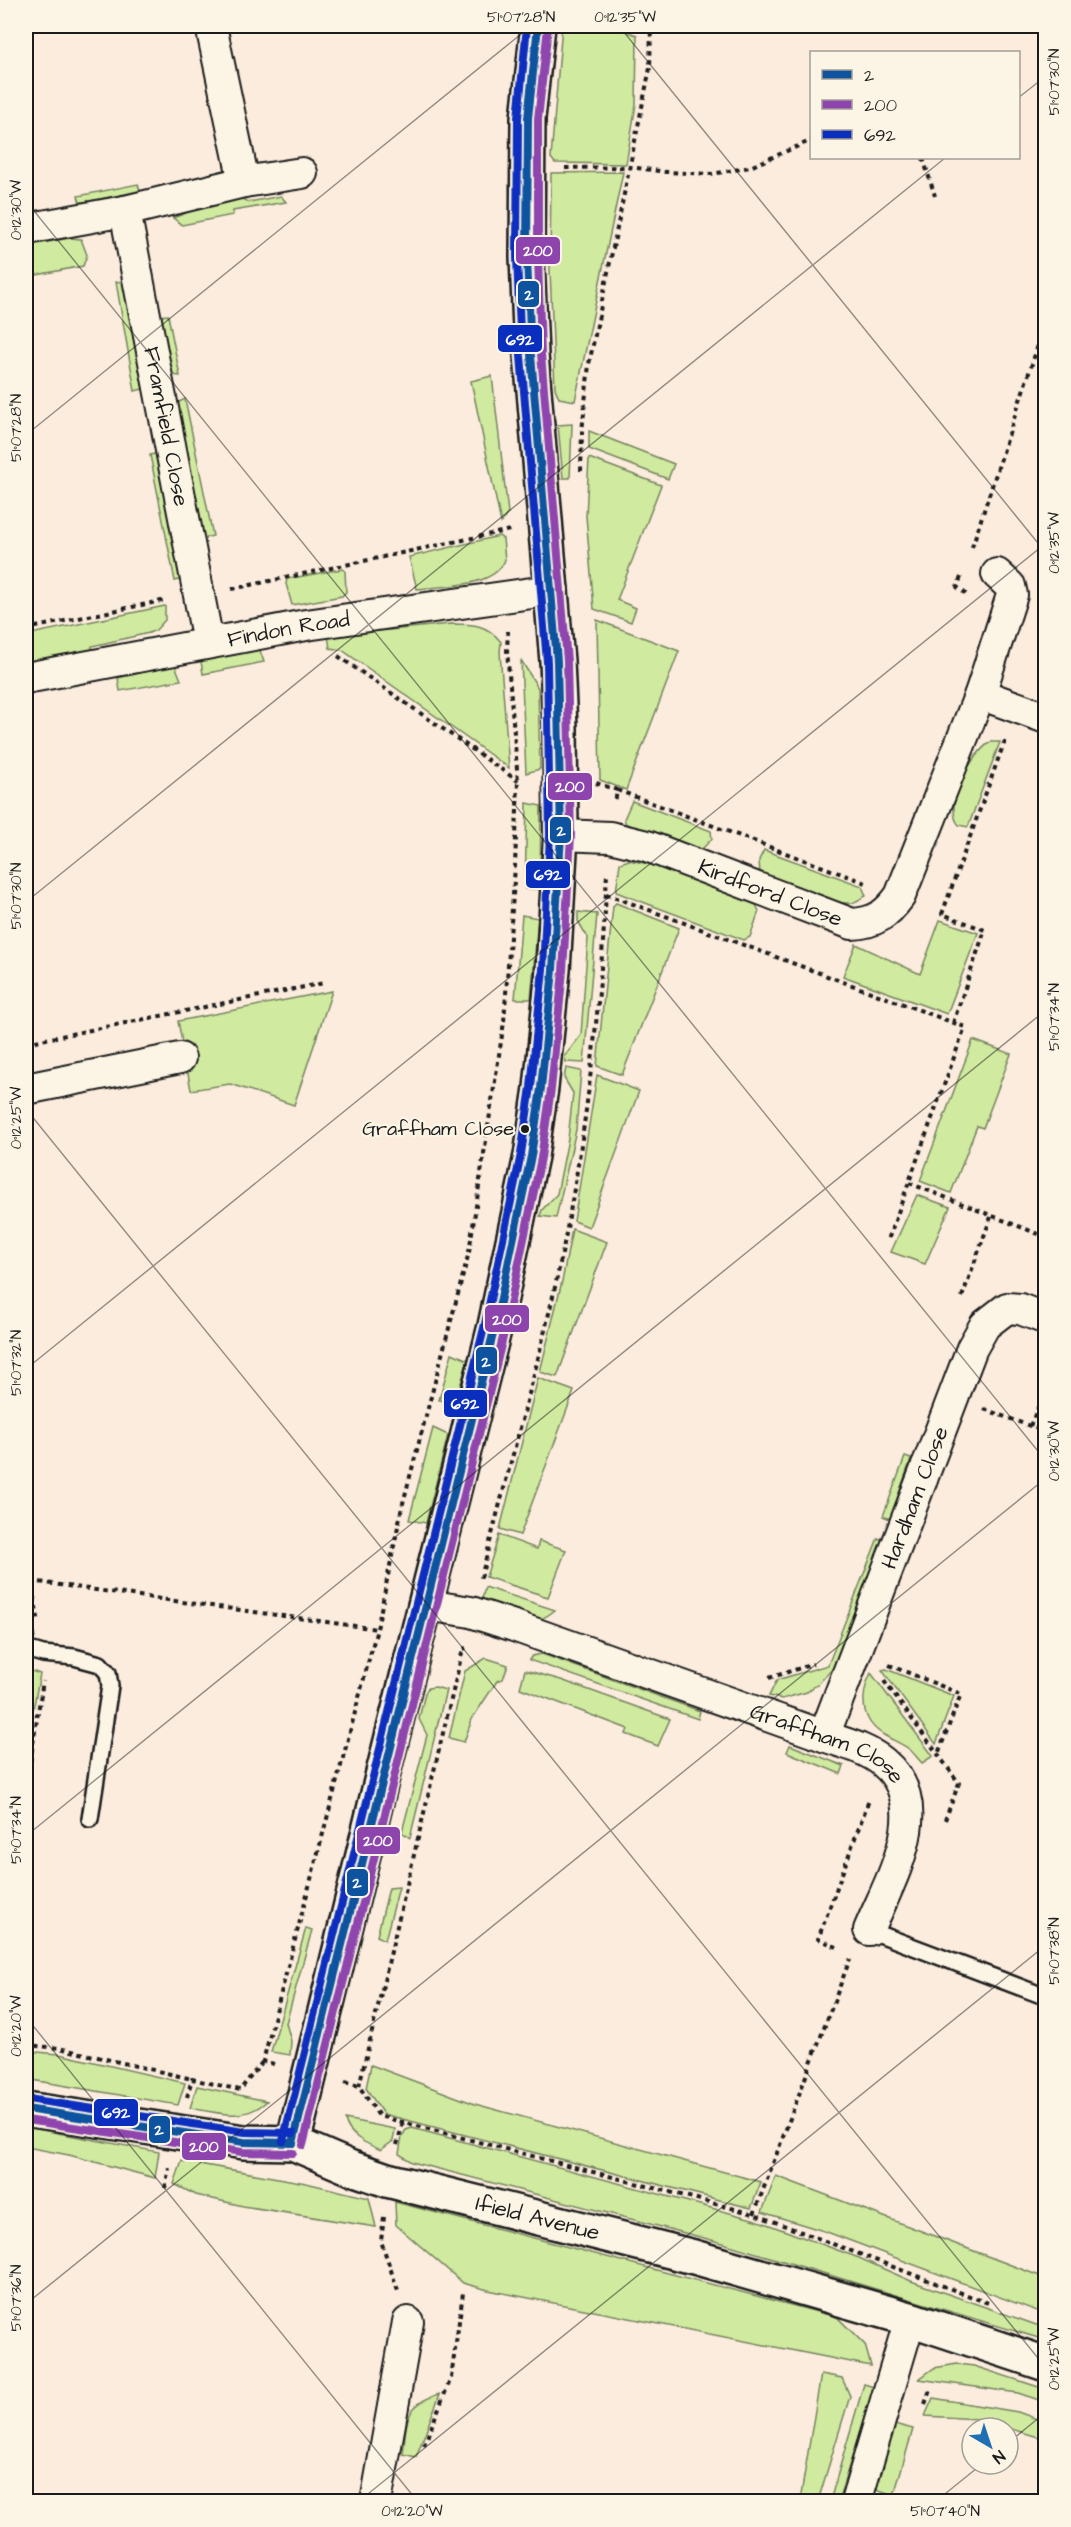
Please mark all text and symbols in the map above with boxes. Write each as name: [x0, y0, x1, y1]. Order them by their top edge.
text: 51°07'28"N: [487, 7, 555, 28]
text: 0°12'35"W: [594, 7, 656, 28]
text: 51°07'30"N: [1044, 48, 1065, 116]
legend: [810, 51, 1020, 159]
text: 2: [864, 63, 875, 88]
text: 200: [864, 93, 897, 118]
text: 692: [864, 123, 897, 148]
text: 0°12'30"W: [6, 180, 27, 240]
line badge: 200: [515, 236, 561, 265]
text: 200: [522, 240, 553, 262]
line badge: 2: [517, 280, 540, 308]
text: 2: [523, 284, 534, 306]
line badge: 692: [497, 324, 543, 353]
text: 692: [506, 329, 535, 351]
street label: Framfield Close: [136, 344, 197, 509]
text: 51°07'28"N: [6, 394, 27, 462]
text: 0°12'35"W: [1044, 512, 1065, 574]
street label: Findon Road: [225, 604, 352, 655]
line badge: 200: [547, 772, 593, 801]
text: 200: [554, 776, 585, 798]
line badge: 2: [549, 816, 572, 844]
text: 2: [555, 820, 566, 842]
street label: Kirdford Close: [694, 851, 847, 934]
line badge: 692: [525, 860, 571, 889]
text: 51°07'30"N: [6, 862, 27, 930]
text: 692: [534, 864, 563, 886]
text: 51°07'34"N: [1044, 983, 1065, 1051]
text: 0°12'25"W: [6, 1087, 27, 1149]
place label: Graffham Close: [362, 1115, 514, 1143]
marker: Graffham Close: [519, 1123, 531, 1135]
line badge: 200: [484, 1304, 530, 1333]
text: 200: [491, 1309, 522, 1331]
text: 51°07'32"N: [6, 1330, 27, 1396]
line badge: 2: [475, 1346, 498, 1375]
text: 2: [480, 1351, 491, 1373]
line badge: 692: [443, 1389, 488, 1418]
text: 692: [451, 1393, 480, 1415]
text: 0°12'30"W: [1044, 1421, 1065, 1481]
street label: Hardham Close: [874, 1422, 956, 1574]
street label: Graffham Close: [746, 1696, 912, 1790]
text: 51°07'34"N: [6, 1796, 27, 1864]
line badge: 200: [356, 1826, 401, 1855]
text: 200: [362, 1830, 393, 1852]
line badge: 2: [346, 1868, 369, 1897]
text: 2: [351, 1872, 362, 1894]
text: 51°07'38"N: [1044, 1917, 1065, 1985]
text: 0°12'20"W: [6, 1995, 27, 2057]
line badge: 692: [93, 2098, 139, 2127]
text: 692: [102, 2102, 131, 2124]
line badge: 2: [148, 2115, 171, 2144]
text: 2: [153, 2119, 164, 2141]
line badge: 200: [181, 2132, 227, 2161]
text: 200: [188, 2136, 219, 2158]
street label: Ifield Avenue: [473, 2187, 603, 2248]
text: 51°07'36"N: [6, 2265, 27, 2331]
text: 0°12'25"W: [1044, 2328, 1065, 2390]
north arrow: [960, 2416, 1020, 2476]
text: N: [988, 2445, 1010, 2469]
text: 0°12'20"W: [381, 2501, 443, 2522]
text: 51°07'40"N: [910, 2501, 980, 2522]

